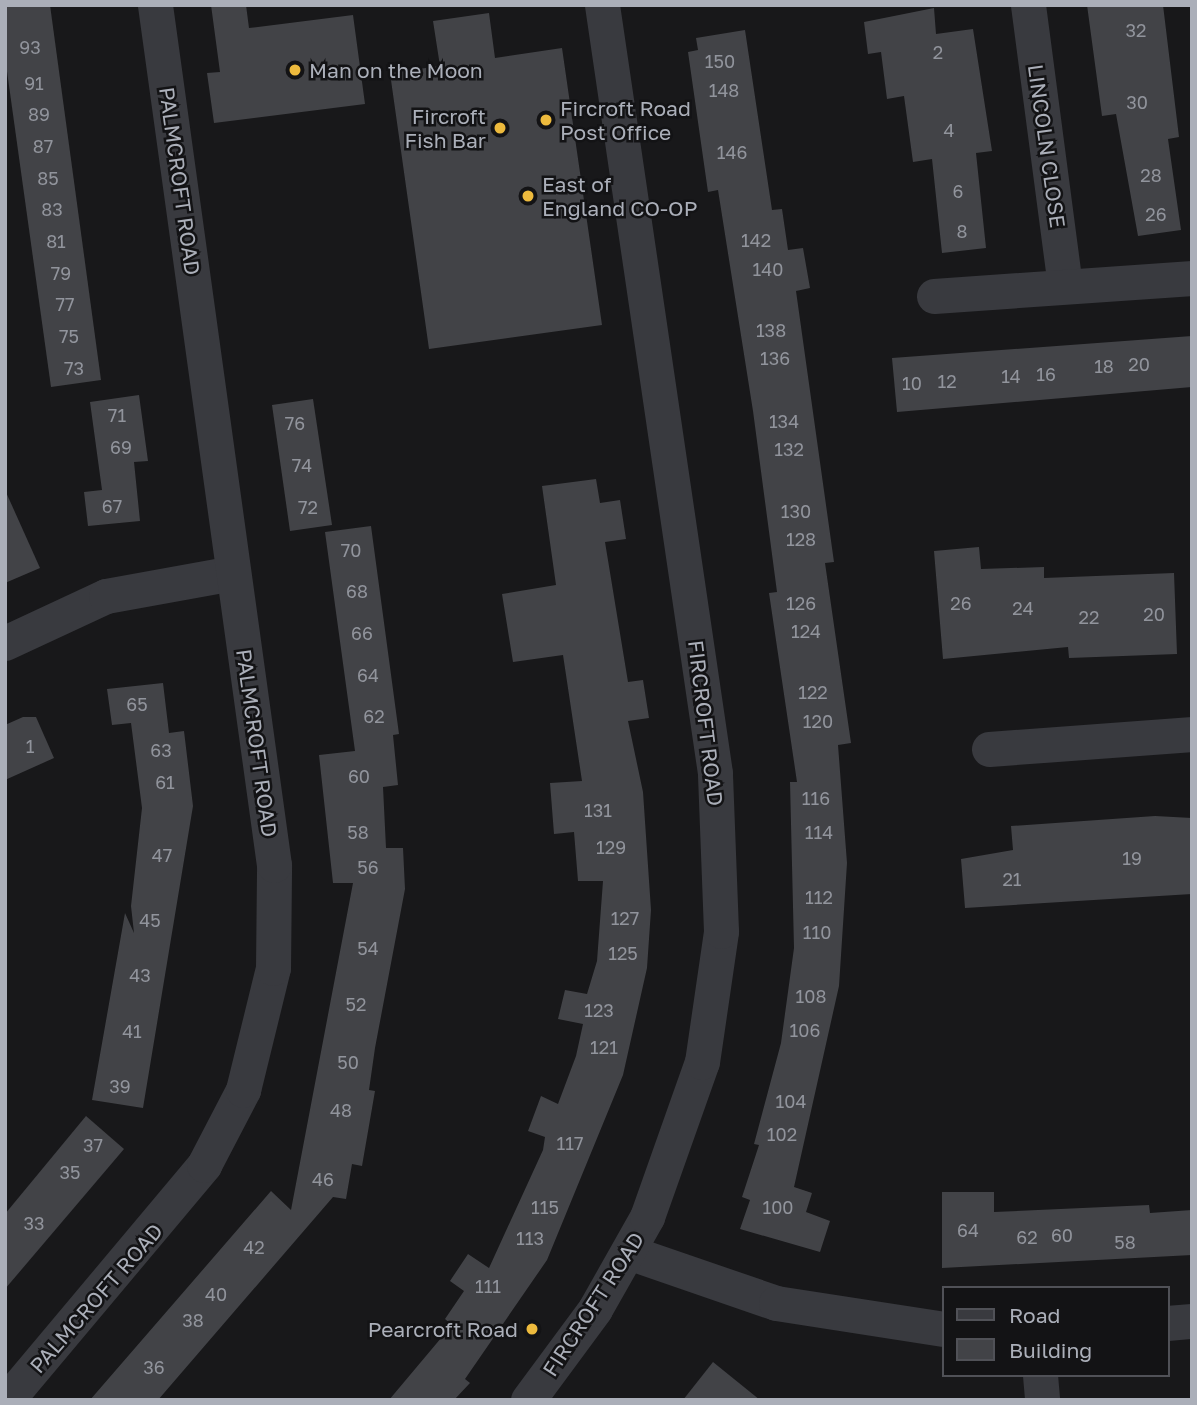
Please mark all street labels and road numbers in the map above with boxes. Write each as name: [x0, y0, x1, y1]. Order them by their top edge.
street label: LINCOLN CLOSE: [1023, 63, 1071, 229]
street label: PALMCROFT ROAD: [154, 85, 206, 277]
street label: FIRCROFT ROAD: [683, 639, 729, 807]
street label: PALMCROFT ROAD: [231, 647, 283, 839]
street label: PALMCROFT ROAD: [24, 1218, 168, 1378]
street label: FIRCROFT ROAD: [537, 1227, 649, 1381]

